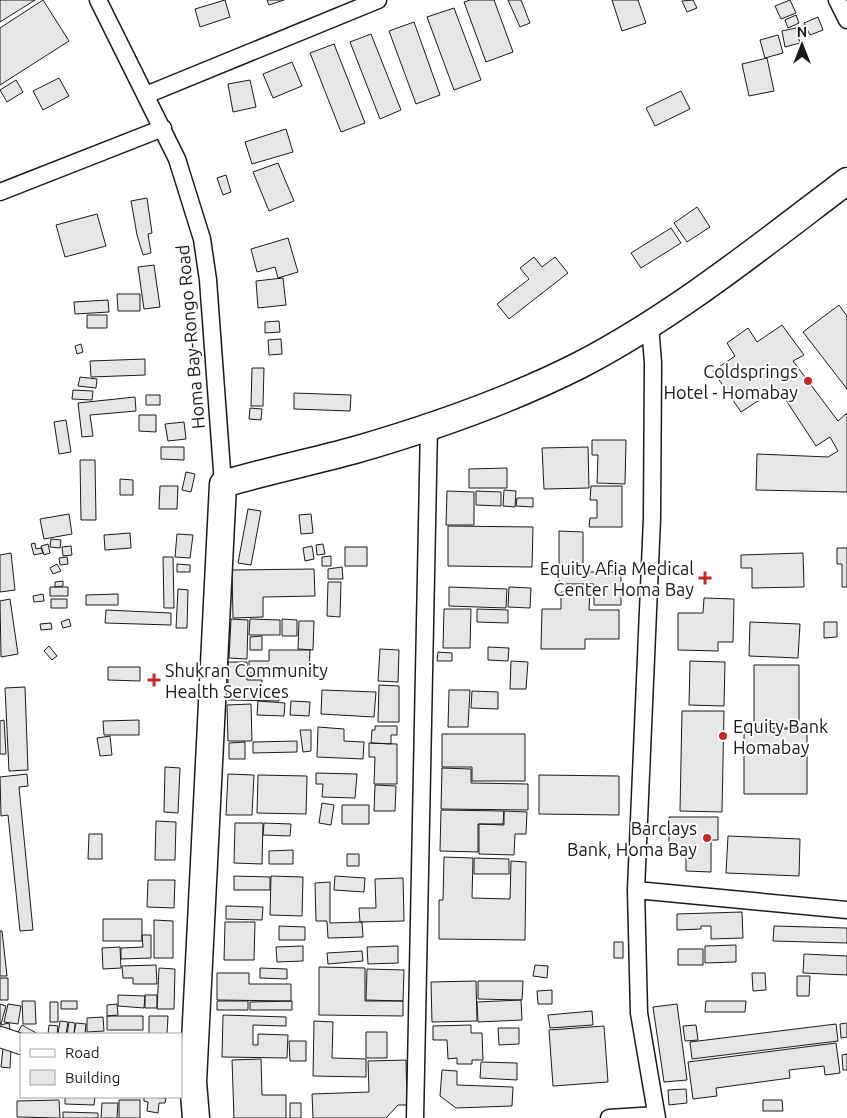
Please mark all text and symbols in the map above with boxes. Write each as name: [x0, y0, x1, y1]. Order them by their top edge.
north arrow: [777, 20, 827, 70]
text: N: [797, 24, 807, 40]
street label: Homa Bay-Rongo Road: [172, 244, 208, 430]
place label: Coldsprings Hotel - Homabay: [663, 361, 798, 402]
marker: Coldsprings Hotel - Homabay: [802, 375, 814, 387]
place label: Equity Afia Medical Center Homa Bay: [540, 558, 694, 599]
marker: Equity Afia Medical Center Homa Bay: [698, 571, 712, 585]
place label: Shukran Community Health Services: [165, 660, 328, 701]
marker: Shukran Community Health Services: [147, 673, 161, 687]
place label: Equity Bank Homabay: [733, 716, 828, 757]
marker: Equity Bank Homabay: [717, 730, 729, 742]
place label: Barclays Bank, Homa Bay: [567, 818, 697, 859]
marker: Barclays Bank, Homa Bay: [701, 832, 713, 844]
legend: [20, 1033, 182, 1098]
text: Road: [65, 1044, 100, 1061]
text: Building: [65, 1069, 120, 1086]

